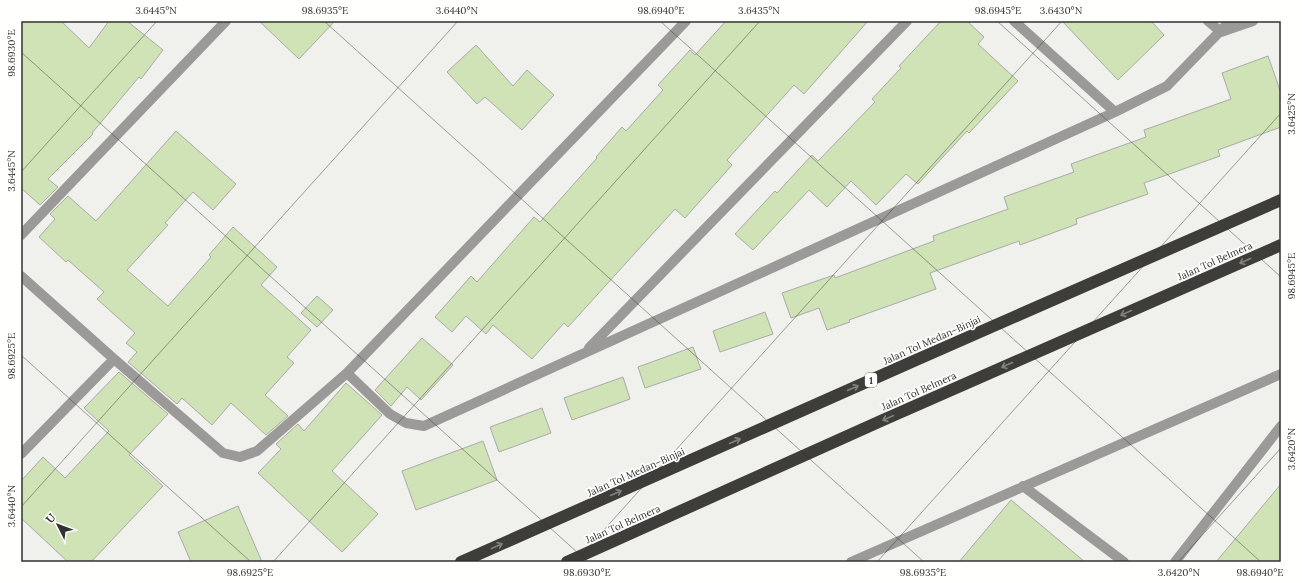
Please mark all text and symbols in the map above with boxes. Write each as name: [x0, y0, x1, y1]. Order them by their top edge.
text: 3.6445°N: [135, 4, 177, 17]
text: 98.6935°E: [302, 4, 348, 17]
text: 3.6440°N: [436, 4, 479, 17]
text: 98.6940°E: [637, 4, 685, 17]
text: 3.6435°N: [738, 4, 780, 17]
text: 98.6945°E: [975, 4, 1021, 17]
text: 3.6430°N: [1040, 4, 1083, 17]
text: 98.6930°E: [5, 29, 18, 77]
text: 3.6425°N: [1285, 93, 1298, 135]
text: 3.6445°N: [5, 150, 18, 192]
street label: Jalan Tol Belmera: [1175, 239, 1254, 284]
text: 98.6945°E: [1285, 253, 1298, 299]
one-way arrow: [1240, 257, 1252, 265]
one-way arrow: [1121, 310, 1133, 317]
street label: Jalan Tol Medan–Binjai: [880, 313, 983, 368]
text: 98.6925°E: [5, 333, 18, 379]
one-way arrow: [1002, 362, 1014, 369]
street label: Jalan Tol Belmera: [879, 369, 958, 414]
road number: 1: [865, 373, 877, 387]
one-way arrow: [847, 384, 859, 391]
one-way arrow: [883, 414, 895, 422]
text: 3.6420°N: [1285, 427, 1298, 470]
one-way arrow: [728, 437, 740, 444]
street label: Jalan Tol Medan–Binjai: [584, 445, 687, 500]
text: 3.6440°N: [5, 484, 18, 527]
one-way arrow: [609, 489, 621, 497]
street label: Jalan Tol Belmera: [583, 502, 662, 547]
north arrow: [38, 505, 78, 545]
text: U: [43, 510, 59, 526]
one-way arrow: [491, 542, 503, 549]
text: 98.6925°E: [227, 566, 273, 579]
text: 98.6930°E: [563, 566, 611, 579]
text: 98.6935°E: [900, 566, 946, 579]
text: 3.6420°N: [1158, 566, 1201, 579]
text: 98.6940°E: [1236, 566, 1284, 579]

